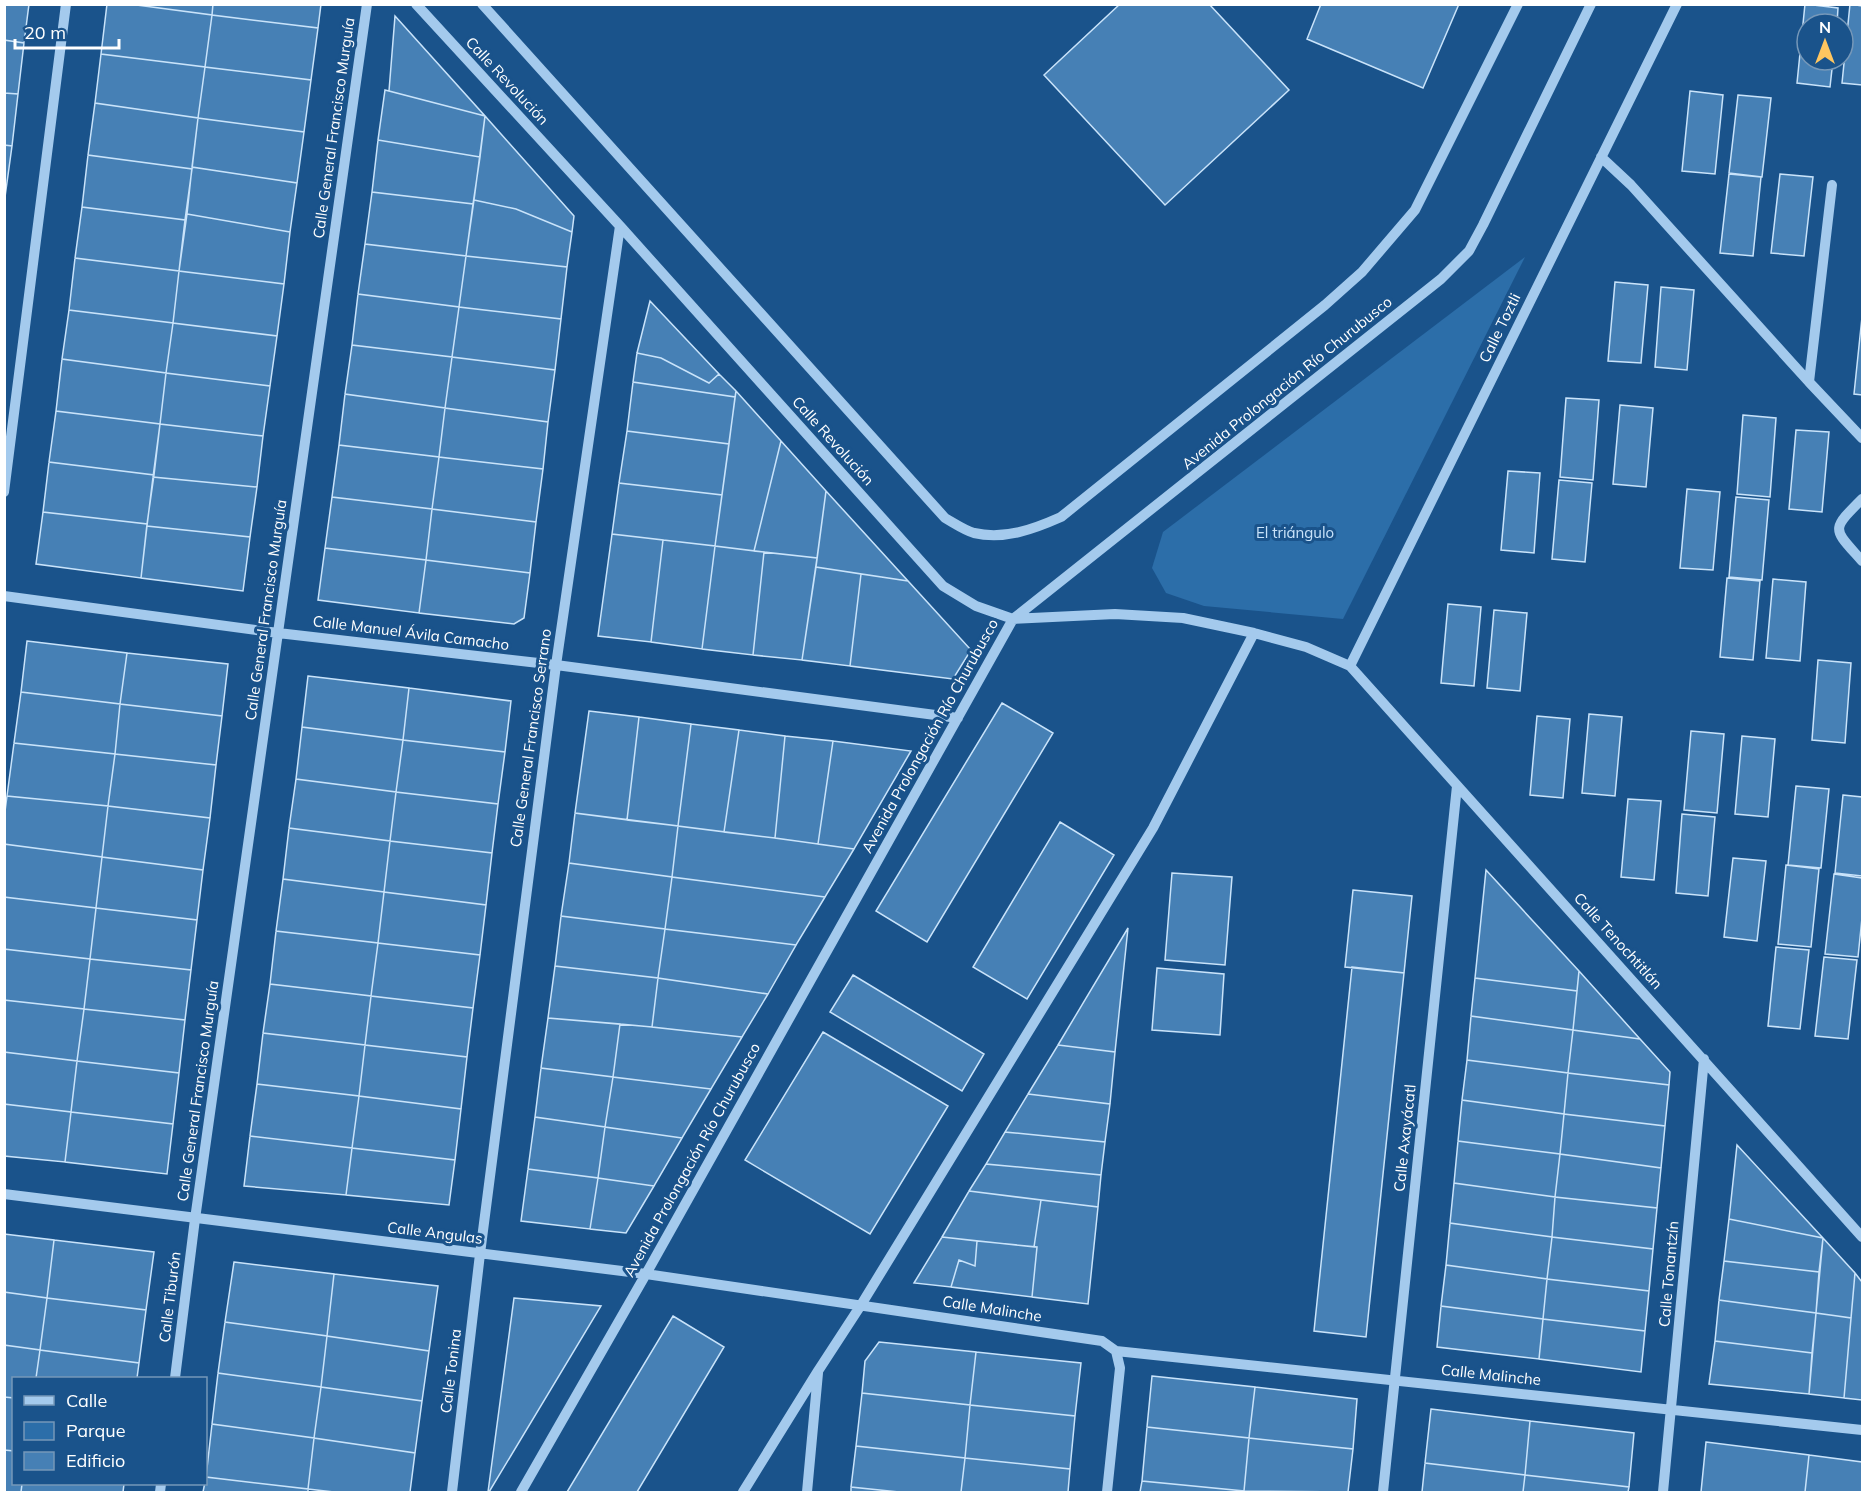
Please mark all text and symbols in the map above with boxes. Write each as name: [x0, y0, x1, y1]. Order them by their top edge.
scale bar: [15, 12, 118, 50]
north arrow: [1795, 12, 1855, 72]
street label: Calle General Francisco Murguía: [309, 16, 358, 240]
text: N: [1819, 17, 1831, 37]
text: 20 m: [24, 21, 66, 44]
street label: Calle Revolución: [462, 33, 553, 129]
street label: Calle Toztli: [1475, 290, 1524, 366]
street label: Avenida Prolongación Río Churubusco: [1178, 292, 1396, 473]
street label: Calle Revolución: [788, 392, 878, 489]
street label: Calle General Francisco Murguía: [241, 498, 290, 722]
park label: El triángulo: [1256, 523, 1334, 542]
street label: Calle Manuel Ávila Camacho: [312, 611, 510, 654]
street label: Avenida Prolongación Río Churubusco: [857, 615, 1002, 856]
street label: Calle General Francisco Serrano: [506, 627, 555, 848]
street label: Calle Tenochtitlán: [1570, 888, 1667, 993]
street label: Calle General Francisco Murguía: [173, 979, 222, 1203]
street label: Avenida Prolongación Río Churubusco: [619, 1039, 764, 1280]
street label: Calle Axayácatl: [1389, 1083, 1420, 1193]
street label: Calle Angulas: [386, 1217, 484, 1248]
street label: Calle Tonantzín: [1654, 1220, 1683, 1328]
street label: Calle Tiburón: [155, 1251, 184, 1343]
street label: Calle Malinche: [941, 1291, 1043, 1326]
street label: Calle Tonina: [436, 1328, 465, 1414]
street label: Calle Malinche: [1440, 1360, 1542, 1389]
legend: [12, 1377, 207, 1485]
text: Calle: [66, 1389, 107, 1412]
text: Parque: [66, 1419, 125, 1442]
text: Edificio: [66, 1449, 125, 1472]

